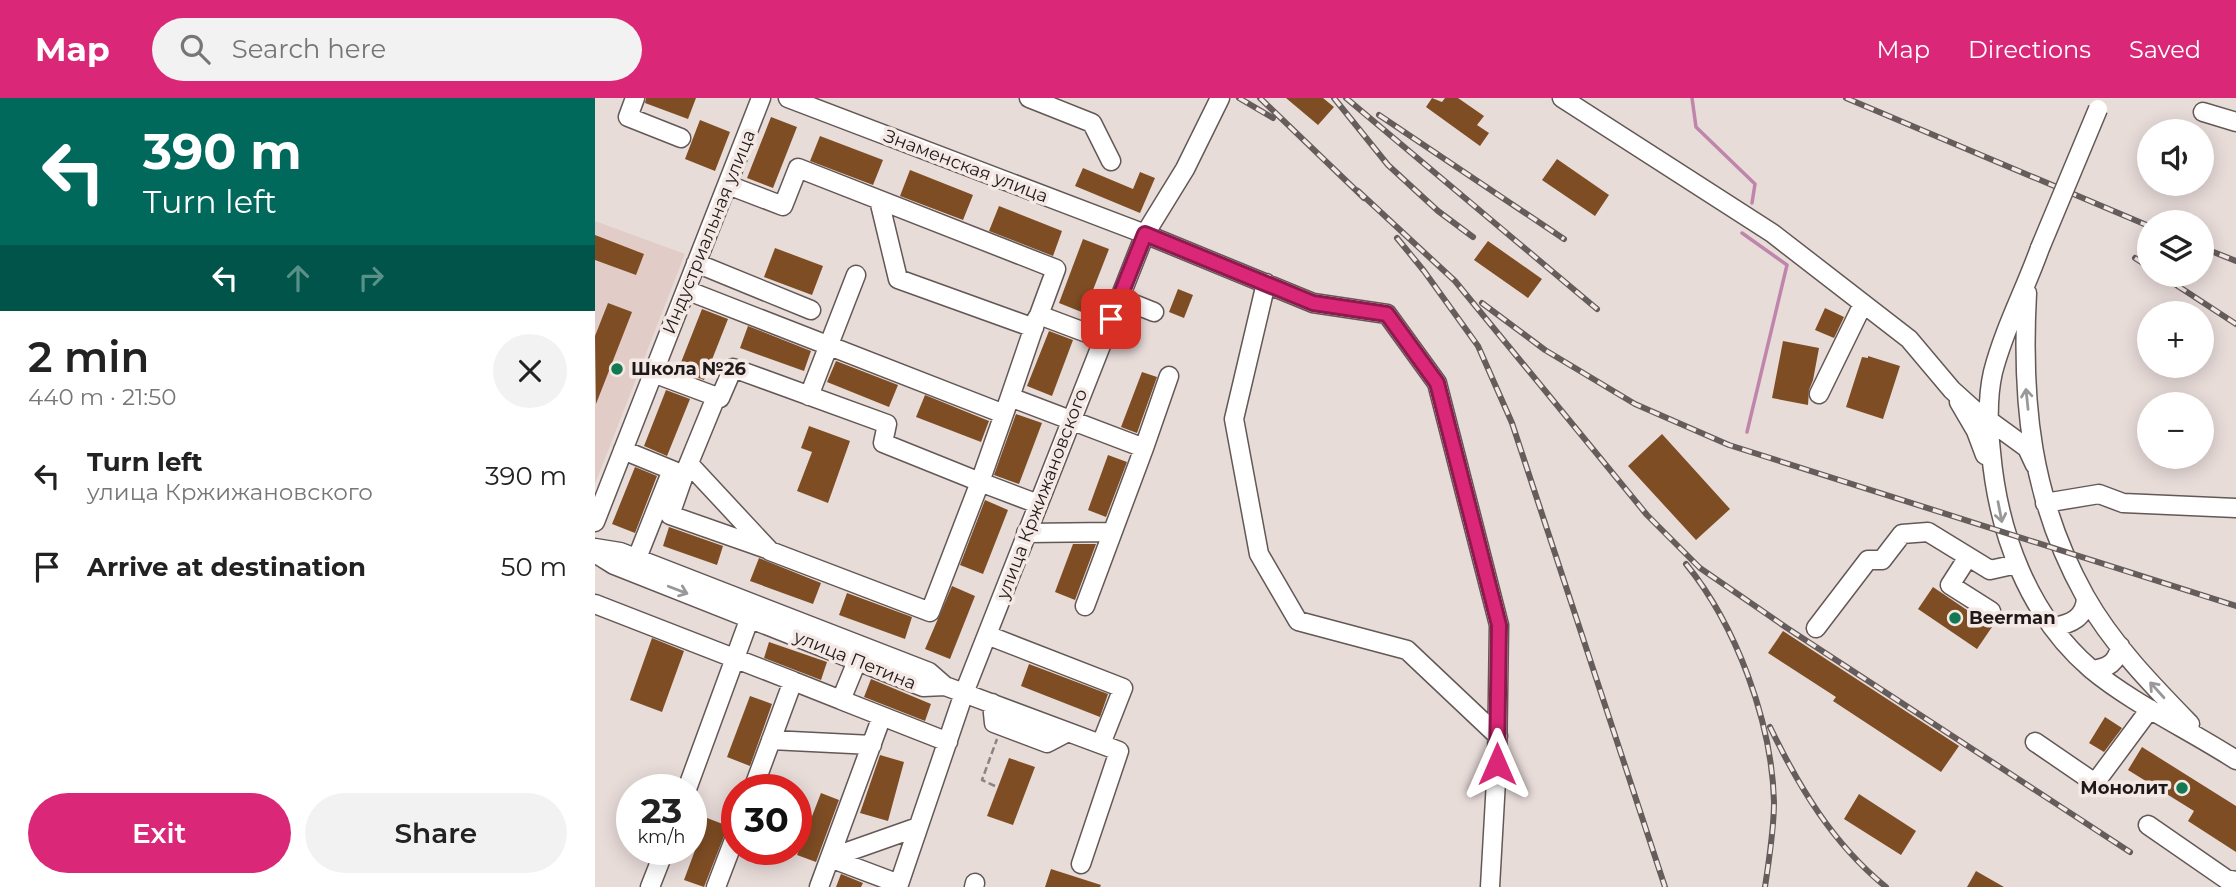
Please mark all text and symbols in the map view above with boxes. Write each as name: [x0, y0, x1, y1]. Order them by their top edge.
search box: [152, 18, 642, 81]
text: Map: [35, 29, 110, 69]
icon: search: [176, 30, 214, 68]
text: Search here: [232, 33, 386, 65]
text: Map: [1877, 35, 1930, 64]
text: Directions: [1968, 35, 2091, 64]
text: Saved: [2129, 35, 2201, 64]
map controls: [2137, 119, 2214, 469]
button: sound: [2137, 119, 2214, 196]
text: 390 m: [143, 122, 302, 181]
street label: Знаменская улица: [881, 125, 1051, 207]
icon: left: [28, 126, 119, 217]
street label: Индустриальная улица: [658, 127, 760, 337]
text: Turn left: [143, 182, 277, 221]
button: layers: [2137, 210, 2214, 287]
icon: left: [206, 259, 244, 297]
icon: ahead: [279, 259, 317, 297]
icon: right: [352, 259, 390, 297]
pin: [1081, 289, 1141, 349]
icon: arrive: [1092, 300, 1130, 338]
button: +: [2137, 301, 2214, 378]
text: 2 min: [28, 331, 149, 383]
button: close: [493, 334, 567, 408]
place label: Школа №26: [631, 358, 747, 380]
marker: Школа №26: [609, 361, 625, 377]
text: 440 m · 21:50: [28, 383, 176, 411]
street label: улица Кржижановского: [991, 386, 1092, 603]
one-way arrow: [2021, 388, 2034, 411]
button: −: [2137, 392, 2214, 469]
text: Turn left: [87, 446, 203, 478]
icon: left: [28, 457, 66, 495]
text: 390 m: [485, 460, 567, 492]
text: улица Кржижановского: [87, 478, 373, 506]
one-way arrow: [1994, 500, 2007, 523]
icon: arrive: [28, 548, 66, 586]
text: Arrive at destination: [87, 551, 366, 583]
text: 50 m: [501, 551, 567, 583]
one-way arrow: [666, 584, 688, 597]
place label: Beerman: [1969, 607, 2056, 629]
marker: Beerman: [1947, 610, 1963, 626]
street label: улица Петина: [790, 625, 919, 695]
one-way arrow: [2149, 682, 2166, 699]
position arrow: [1460, 727, 1534, 801]
speed limit sign: 30: [721, 774, 812, 865]
place label: Монолит: [2080, 777, 2168, 799]
marker: Монолит: [2174, 780, 2190, 796]
text: 23: [641, 789, 682, 832]
button: Exit: [28, 793, 291, 873]
button: Share: [305, 793, 567, 873]
text: km/h: [637, 826, 686, 848]

